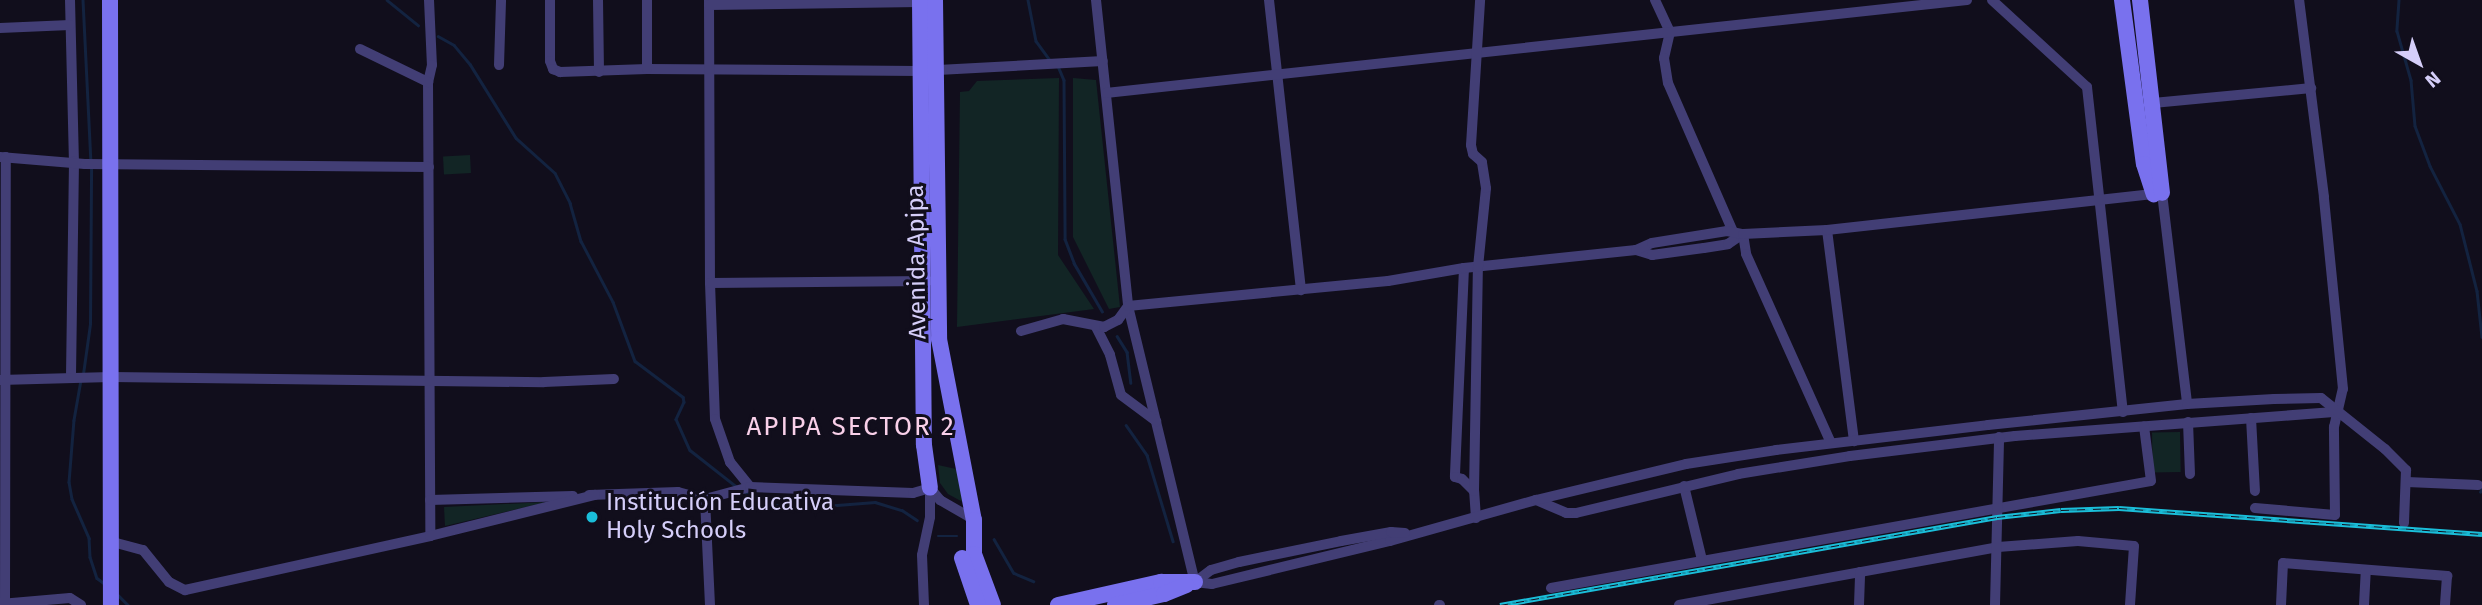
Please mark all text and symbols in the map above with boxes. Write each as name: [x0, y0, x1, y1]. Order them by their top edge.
north arrow: [2384, 28, 2454, 98]
text: N: [2421, 67, 2445, 92]
street label: Avenida Apipa: [901, 184, 933, 340]
district label: APIPA SECTOR 2: [748, 411, 954, 443]
place label: Institución Educativa Holy Schools: [606, 489, 834, 545]
marker: Institución Educativa Holy Schools: [584, 509, 600, 525]

